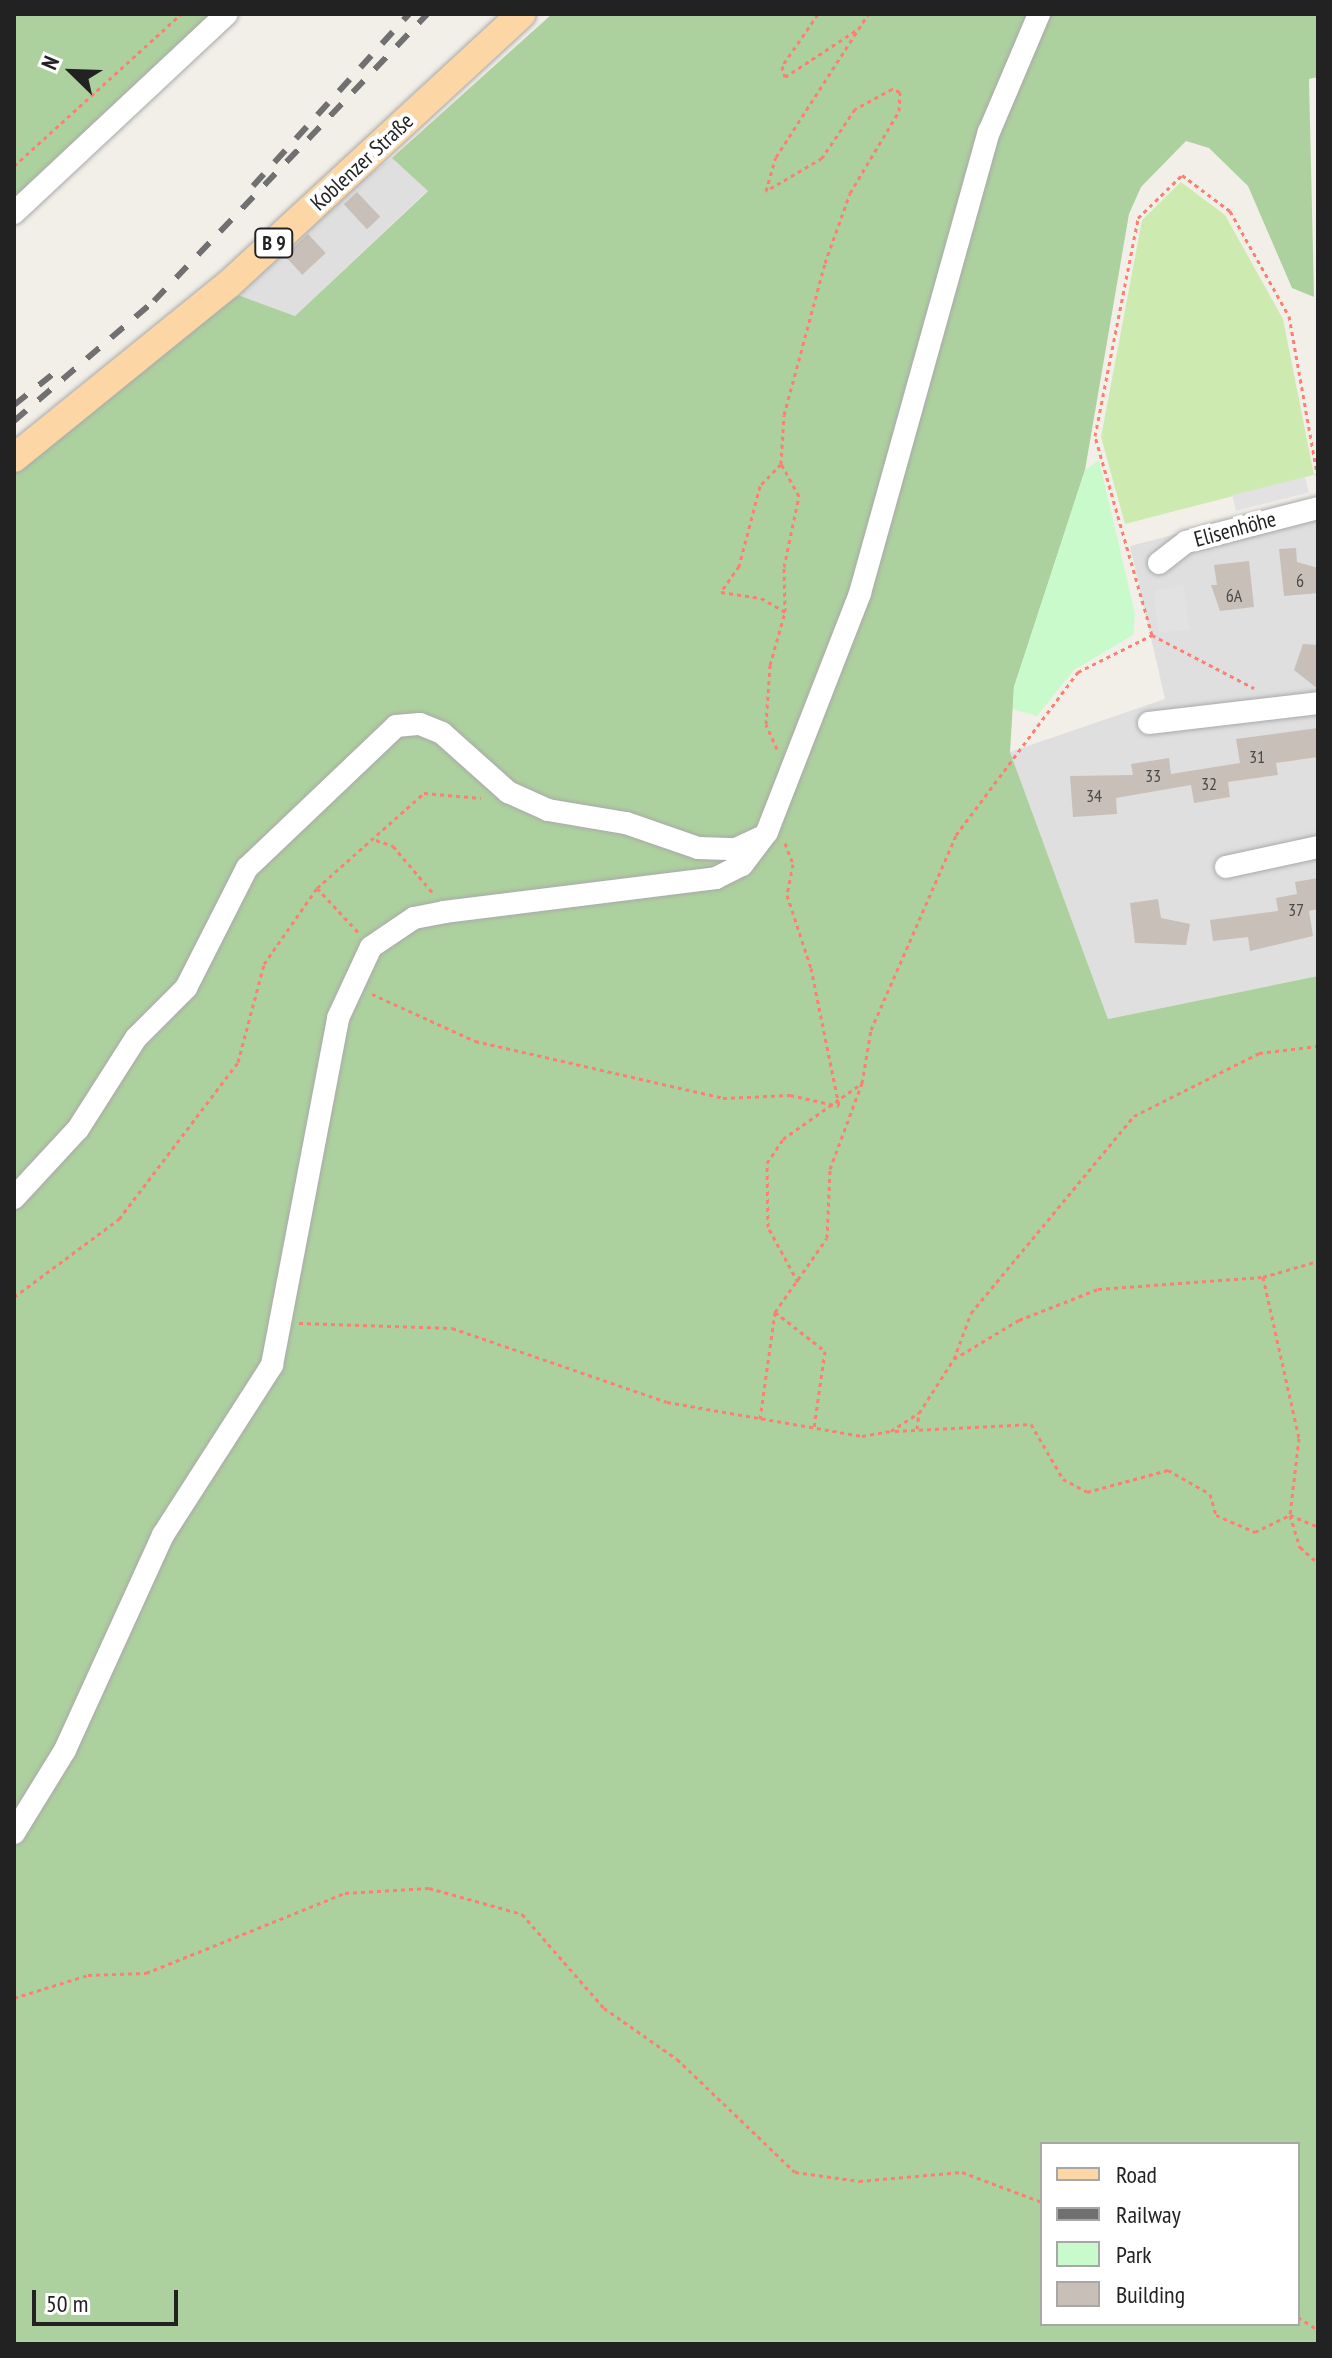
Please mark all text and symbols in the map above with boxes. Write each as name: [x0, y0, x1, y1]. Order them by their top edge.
north arrow: [32, 32, 112, 112]
text: N: [35, 52, 65, 74]
street label: Koblenzer Straße: [305, 108, 419, 216]
road number: B 9: [254, 227, 294, 259]
street label: Elisenhöhe: [1191, 505, 1279, 553]
house number: 6: [1296, 570, 1304, 592]
house number: 6A: [1226, 585, 1242, 607]
house number: 31: [1249, 746, 1265, 768]
house number: 33: [1145, 765, 1161, 787]
house number: 32: [1201, 773, 1217, 795]
house number: 34: [1086, 785, 1102, 807]
house number: 37: [1288, 899, 1304, 921]
legend: [1040, 2142, 1300, 2326]
text: Road: [1116, 2159, 1157, 2190]
text: Railway: [1116, 2199, 1181, 2230]
text: Park: [1116, 2239, 1152, 2270]
scale bar: [36, 2274, 182, 2324]
text: Building: [1116, 2279, 1185, 2310]
text: 50 m: [46, 2288, 88, 2319]

